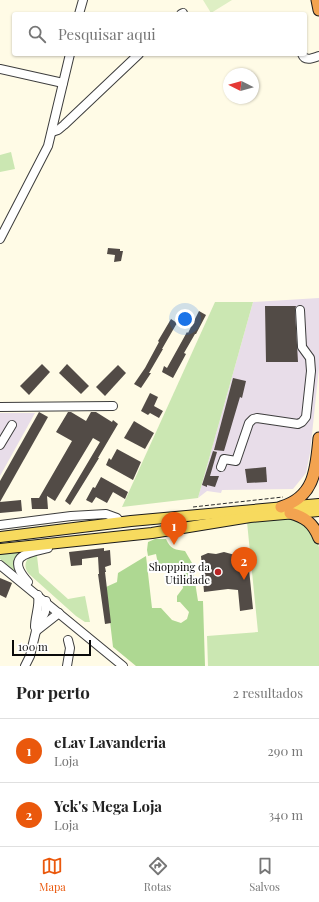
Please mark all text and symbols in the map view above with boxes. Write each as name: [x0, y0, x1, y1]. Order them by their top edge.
search box: [12, 12, 307, 56]
icon: search: [26, 23, 48, 45]
text: Pesquisar aqui: [58, 24, 156, 44]
north arrow: [223, 68, 259, 104]
your location: [175, 309, 195, 329]
pin: 1: [161, 512, 187, 545]
pin: 2: [231, 547, 257, 580]
place label: Shopping da Utilidade: [149, 559, 211, 587]
marker: Shopping da Utilidade: [213, 567, 223, 577]
scale bar: [12, 638, 91, 657]
text: 100 m: [18, 639, 48, 654]
text: Por perto: [16, 681, 90, 703]
text: 2 resultados: [233, 684, 303, 701]
text: eLav Lavanderia: [54, 732, 166, 752]
text: 1: [27, 742, 31, 759]
text: 290 m: [268, 742, 303, 759]
text: Loja: [54, 752, 79, 769]
text: Yck's Mega Loja: [54, 796, 162, 816]
text: 2: [26, 806, 32, 823]
text: 340 m: [268, 806, 303, 823]
text: Loja: [54, 816, 79, 833]
tab: Mapa: [39, 855, 66, 894]
tab: Rotas: [144, 855, 171, 894]
tab: Salvos: [249, 855, 280, 894]

